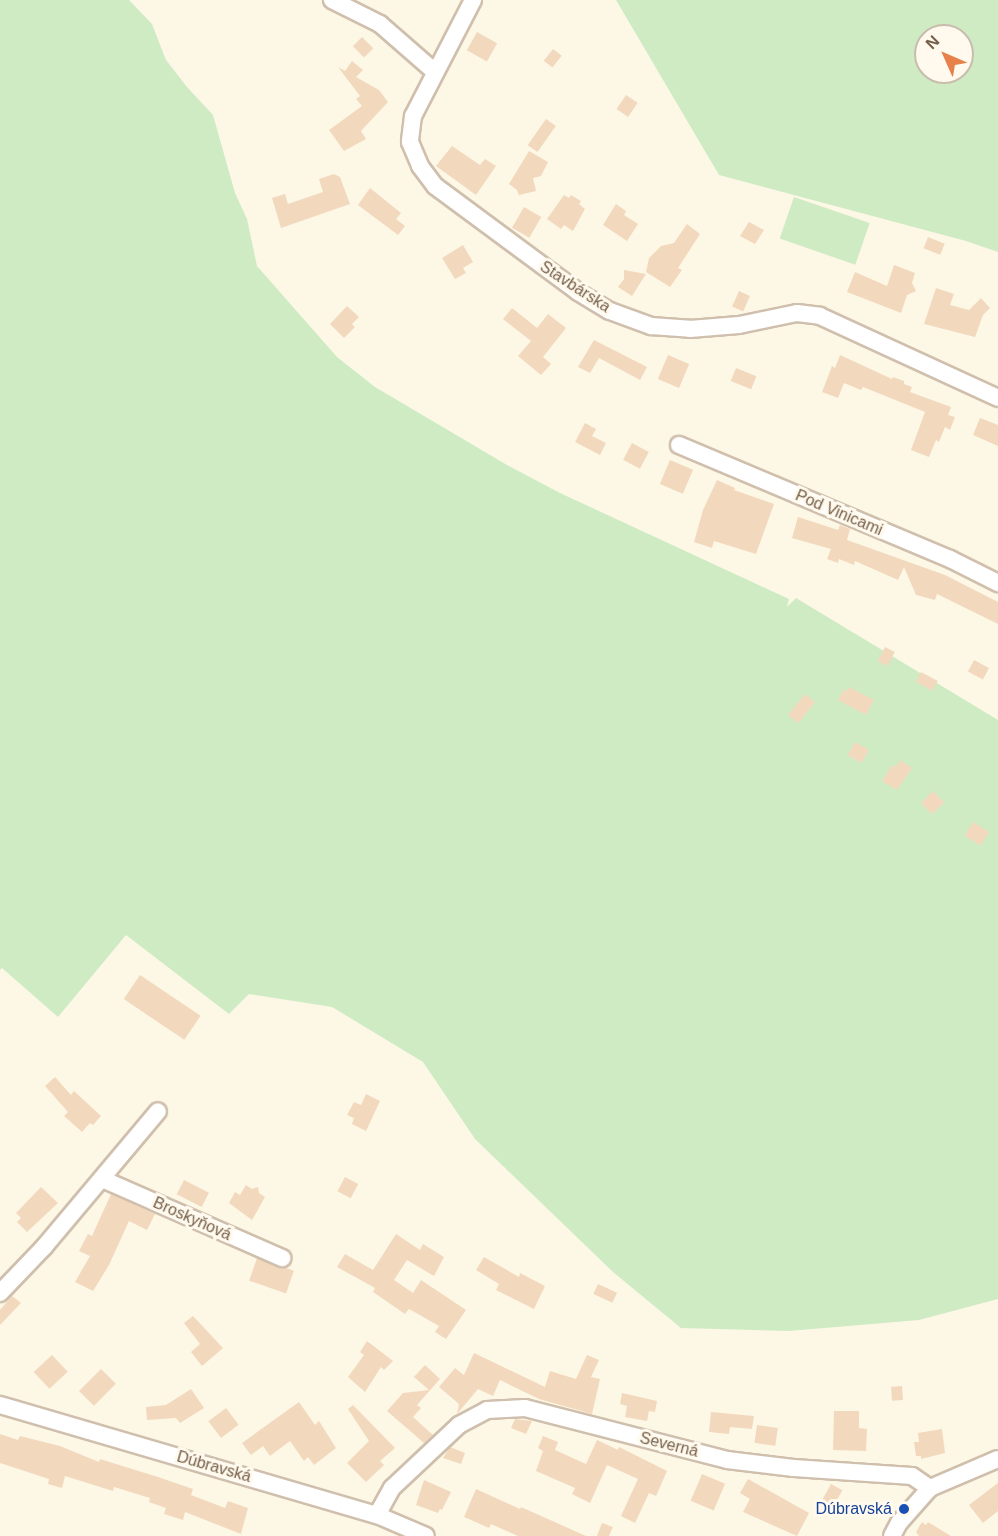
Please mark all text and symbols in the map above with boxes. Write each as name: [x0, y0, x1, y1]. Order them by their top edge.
north arrow: [914, 24, 974, 84]
text: N: [922, 32, 942, 52]
street label: Stavbárska: [536, 257, 614, 317]
street label: Pod Vinicami: [792, 486, 886, 540]
street label: Broskyňová: [150, 1193, 234, 1245]
street label: Severná: [638, 1428, 700, 1462]
street label: Dúbravská: [175, 1447, 253, 1487]
place label: Dúbravská: [816, 1499, 892, 1519]
marker: Dúbravská: [897, 1502, 911, 1516]

